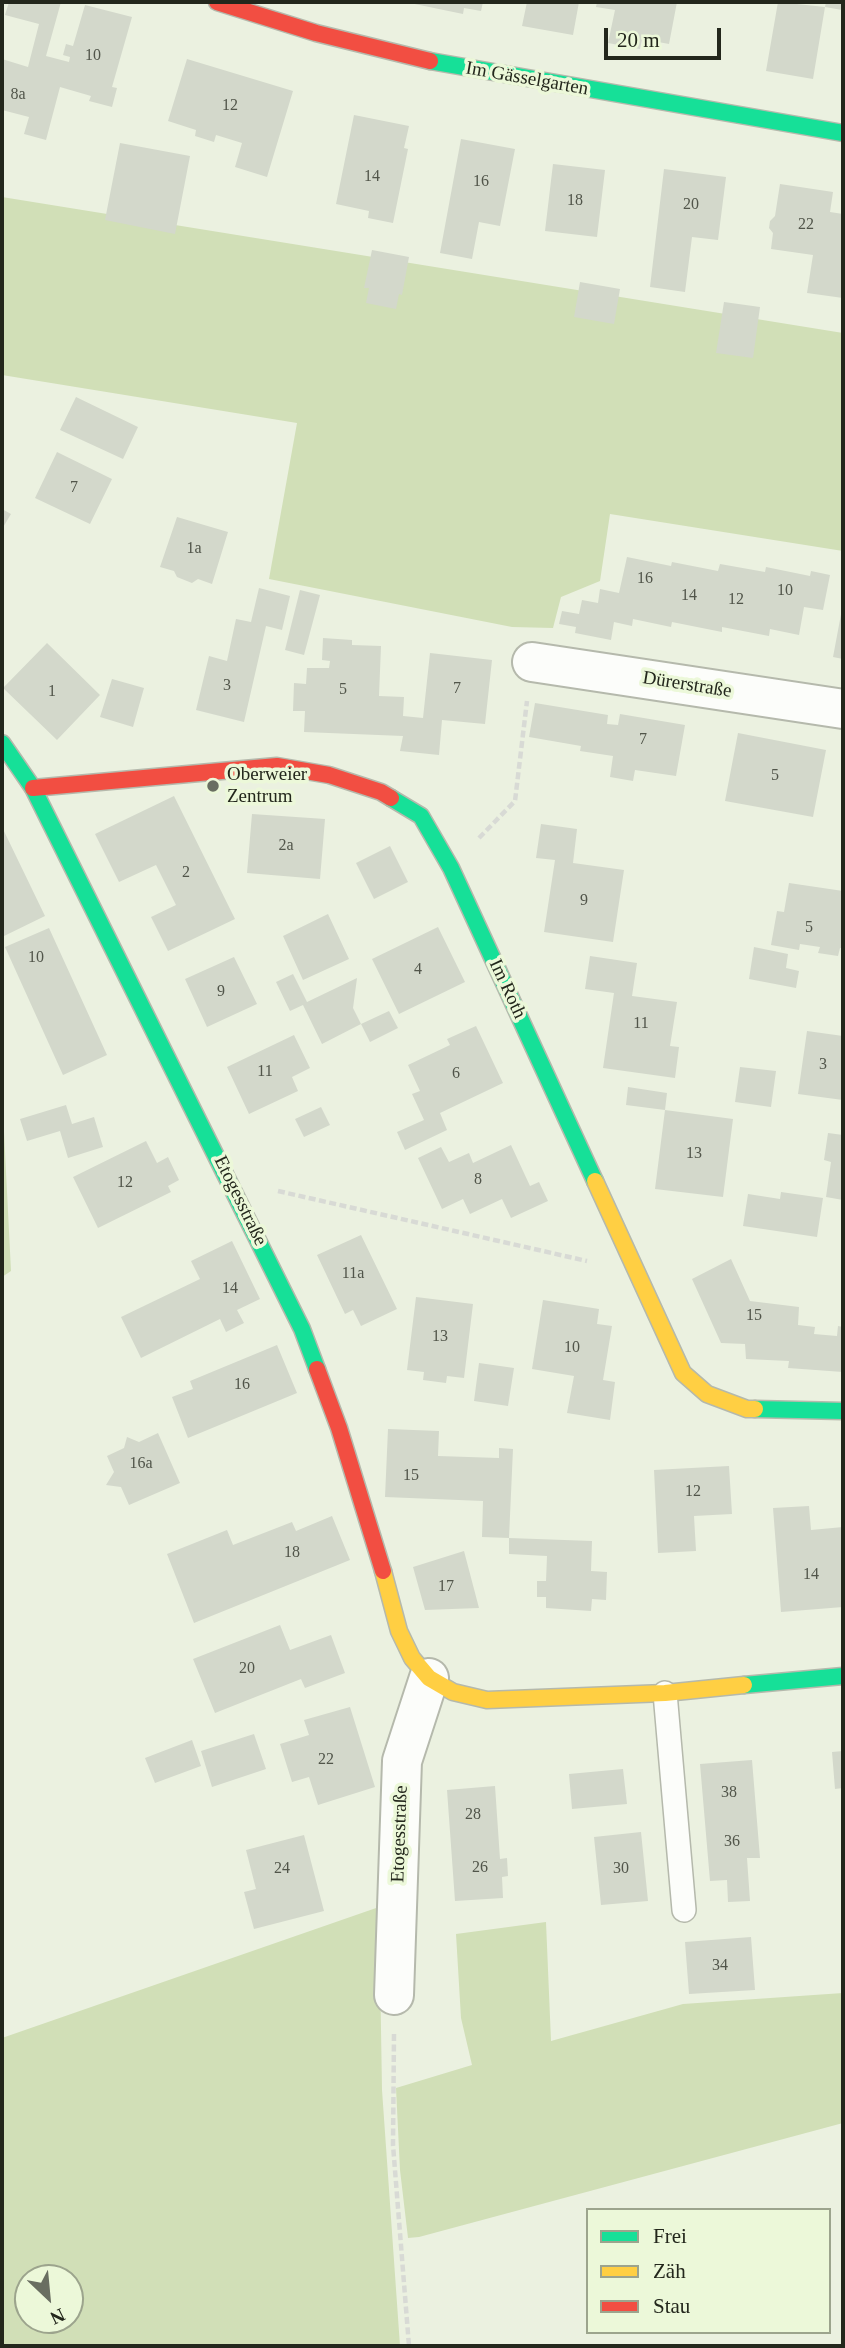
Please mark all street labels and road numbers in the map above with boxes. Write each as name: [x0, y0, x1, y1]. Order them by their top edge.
street label: Im Gässelgarten: [464, 57, 590, 101]
street label: Dürerstraße: [641, 667, 733, 703]
street label: Im Roth: [483, 956, 531, 1022]
street label: Etogesstraße: [208, 1152, 272, 1250]
street label: Etogesstraße: [387, 1785, 413, 1883]

